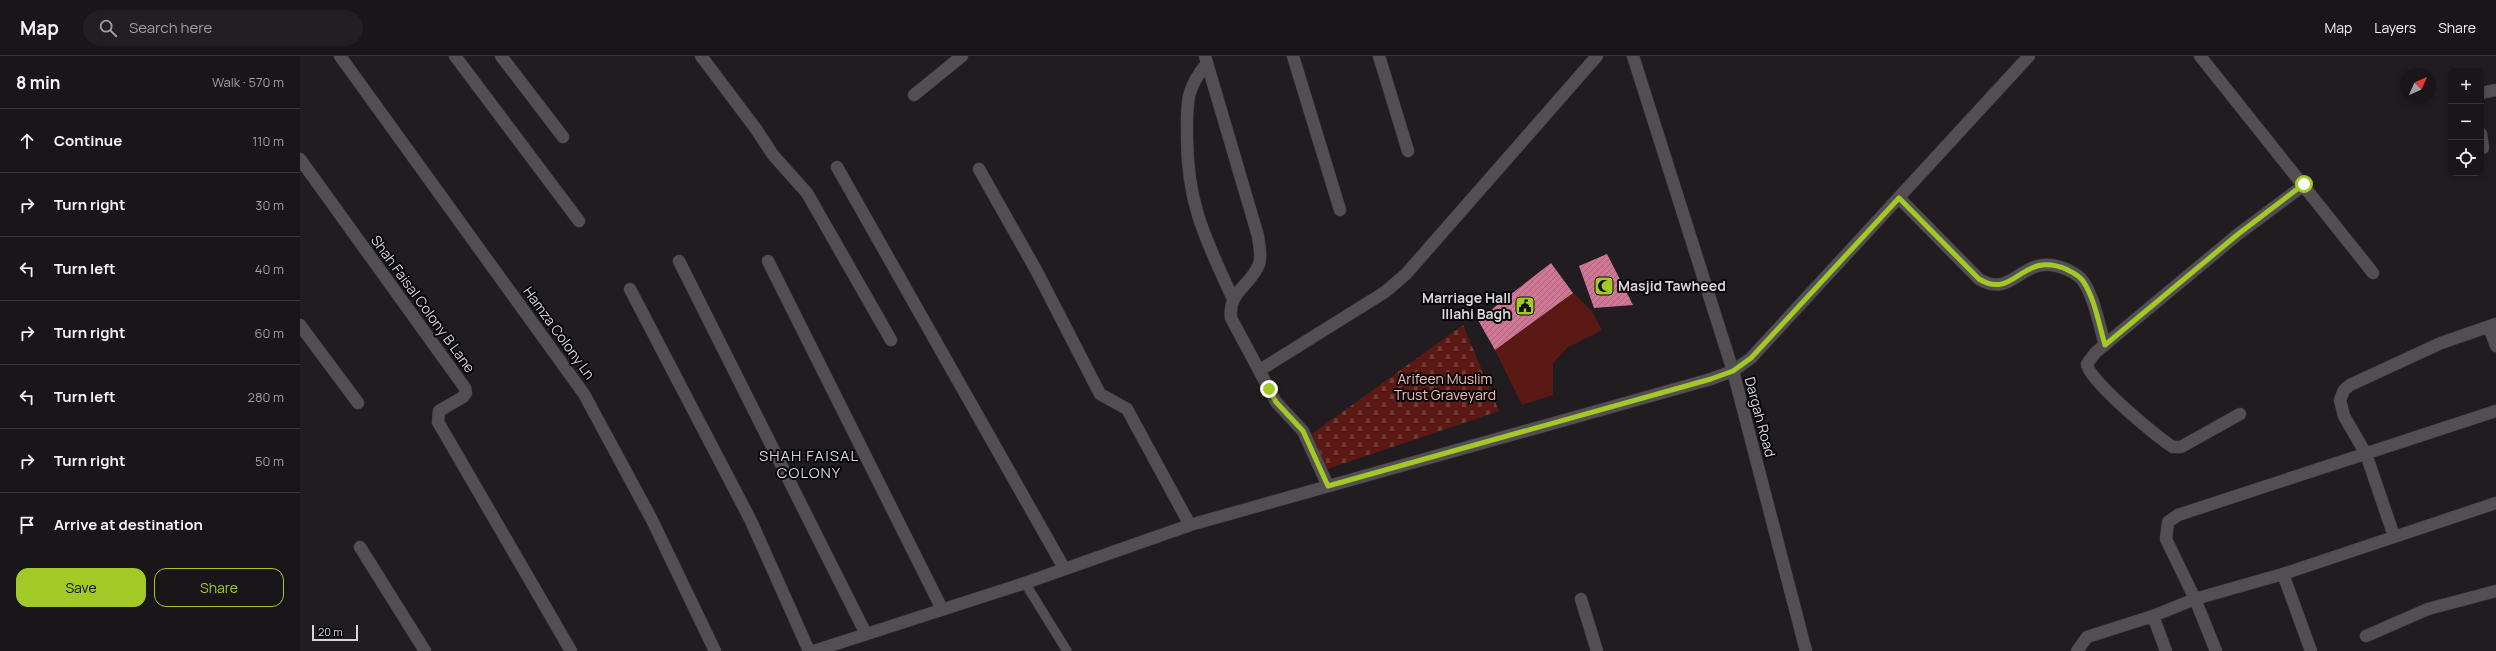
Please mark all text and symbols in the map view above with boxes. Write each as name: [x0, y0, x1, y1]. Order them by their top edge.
search box: [83, 10, 363, 46]
text: Map: [20, 15, 59, 41]
icon: search: [97, 17, 119, 39]
text: Search here: [129, 17, 212, 38]
text: Map: [2324, 18, 2352, 37]
text: Layers: [2374, 18, 2416, 37]
text: Share: [2438, 18, 2476, 37]
north arrow: [2400, 68, 2436, 104]
map controls: [2448, 68, 2484, 176]
button: +: [2448, 68, 2484, 104]
text: 8 min: [16, 71, 61, 94]
text: Walk · 570 m: [212, 73, 284, 91]
button: −: [2448, 104, 2484, 140]
icon: ahead: [16, 130, 38, 152]
text: Continue: [54, 130, 122, 151]
text: 110 m: [252, 132, 284, 150]
button: locate: [2448, 140, 2484, 176]
route start: [2295, 175, 2313, 193]
icon: right: [16, 194, 38, 216]
text: Turn right: [54, 194, 125, 215]
text: 30 m: [255, 196, 284, 214]
street label: Shah Faisal Colony B Lane: [367, 231, 480, 376]
icon: left: [16, 258, 38, 280]
text: Turn left: [54, 258, 116, 279]
text: 40 m: [255, 260, 284, 278]
mosque icon: Masjid Tawheed: [1593, 275, 1615, 297]
place label: Masjid Tawheed: [1618, 276, 1726, 295]
street label: Hamza Colony Ln: [519, 282, 600, 383]
place label: Marriage Hall Illahi Bagh: [1422, 288, 1511, 323]
public building icon: Marriage Hall Illahi Bagh: [1514, 295, 1536, 317]
icon: right: [16, 322, 38, 344]
text: Turn right: [54, 322, 125, 343]
text: 60 m: [254, 324, 284, 342]
park label: Arifeen Muslim Trust Graveyard: [1394, 369, 1496, 404]
street label: Dargah Road: [1741, 375, 1780, 459]
route end: [1260, 380, 1278, 398]
icon: left: [16, 386, 38, 408]
text: Turn left: [54, 386, 116, 407]
text: 280 m: [247, 388, 284, 406]
district label: SHAH FAISAL COLONY: [759, 445, 859, 483]
icon: right: [16, 450, 38, 472]
text: Turn right: [54, 450, 125, 471]
text: 50 m: [255, 452, 284, 470]
icon: arrive: [16, 514, 38, 536]
text: Arrive at destination: [54, 514, 203, 535]
button: Save: [16, 568, 146, 607]
button: Share: [154, 568, 284, 607]
scale bar: [312, 623, 358, 642]
text: 20 m: [318, 624, 343, 639]

